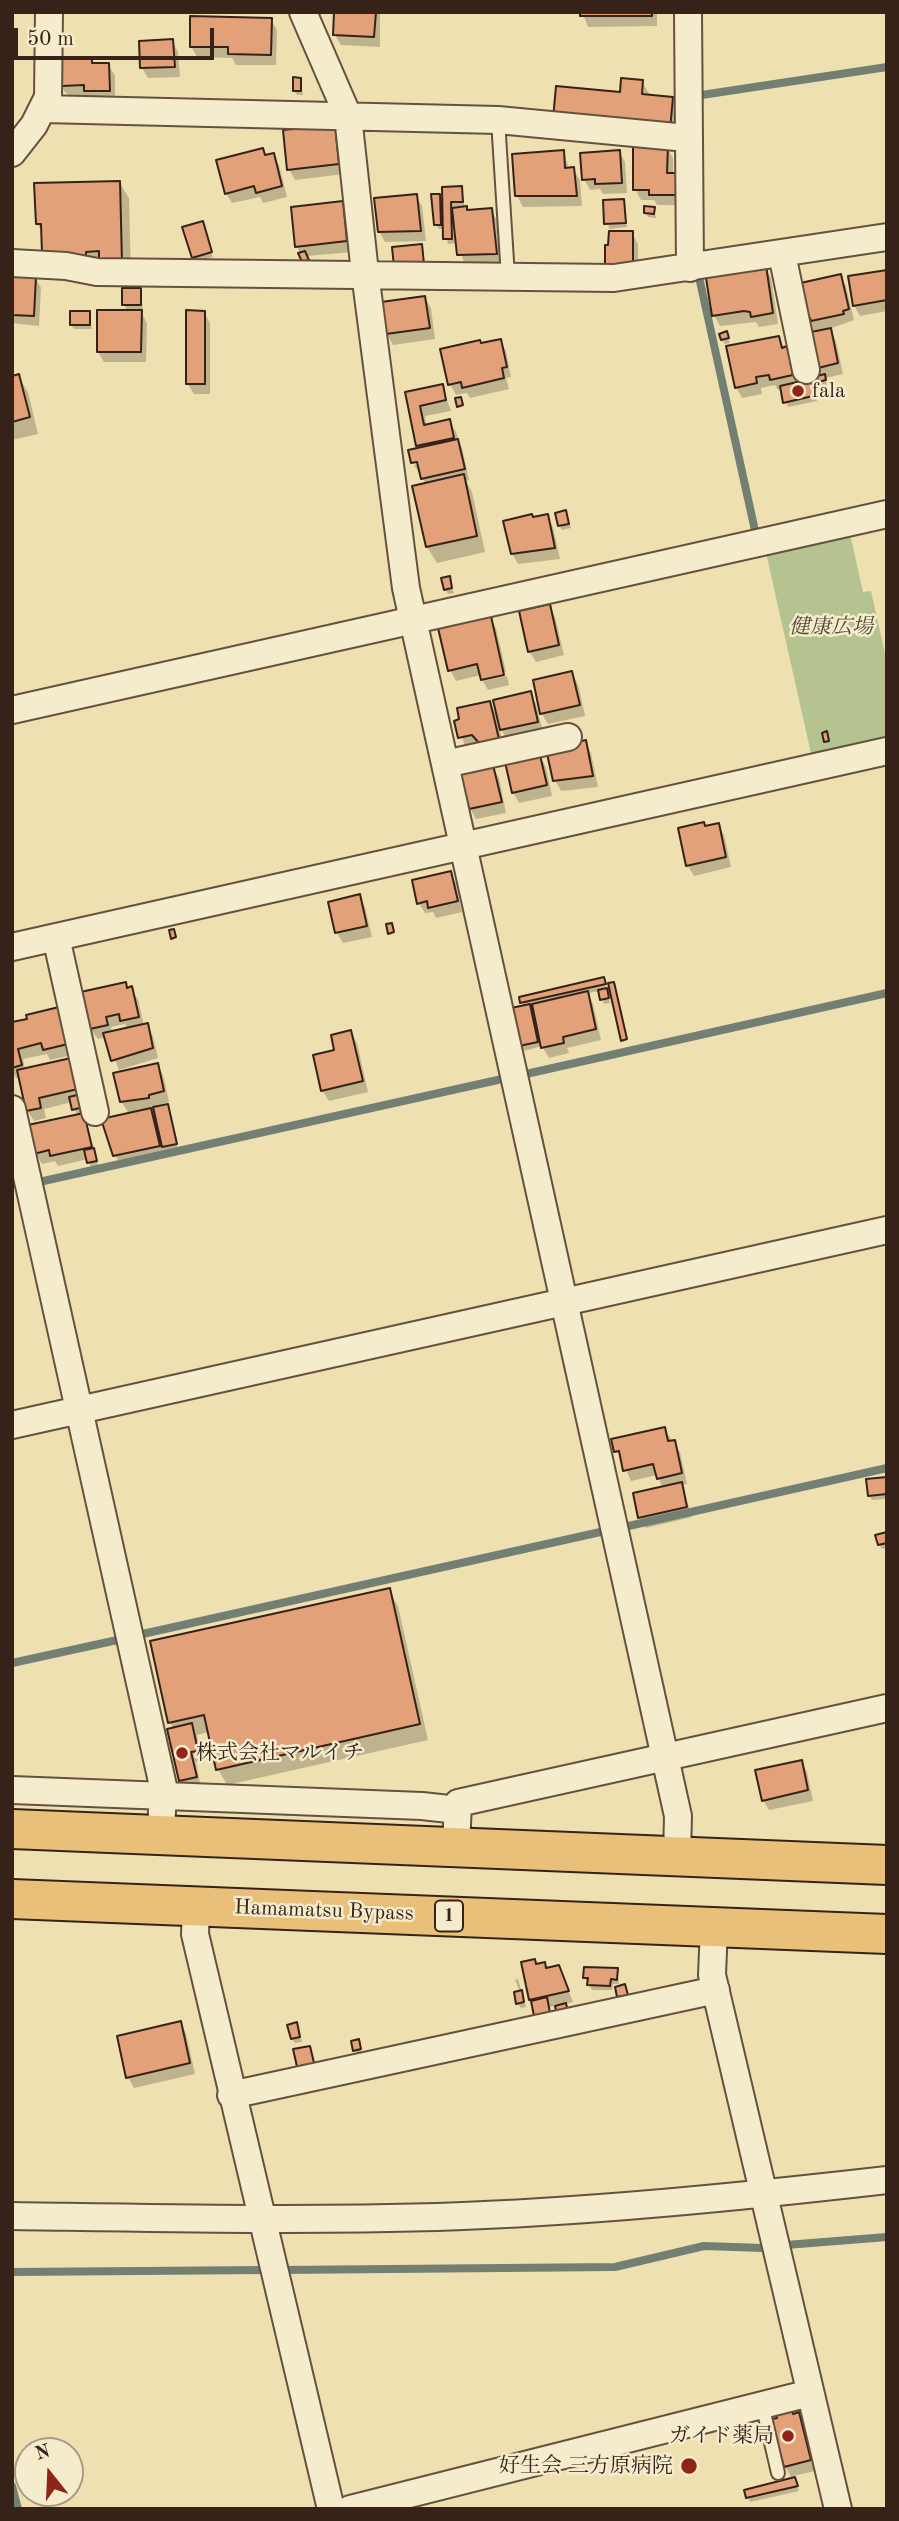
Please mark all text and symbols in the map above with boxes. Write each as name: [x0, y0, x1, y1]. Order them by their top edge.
scale bar: [18, 14, 217, 58]
text: 50 m: [27, 29, 74, 50]
place label: fala: [812, 378, 845, 404]
marker: fala: [790, 383, 806, 399]
park label: 健康広場: [789, 614, 873, 640]
place label: 株式会社マルイチ: [196, 1740, 364, 1766]
marker: 株式会社マルイチ: [174, 1745, 190, 1761]
street label: Hamamatsu Bypass: [234, 1895, 414, 1927]
road number: 1: [435, 1900, 463, 1932]
place label: ガイド薬局: [669, 2423, 774, 2449]
marker: ガイド薬局: [780, 2428, 796, 2444]
north arrow: [14, 2437, 84, 2507]
text: N: [33, 2442, 53, 2465]
place label: 好生会 三方原病院: [499, 2453, 673, 2479]
marker: 好生会 三方原病院: [679, 2456, 699, 2476]

